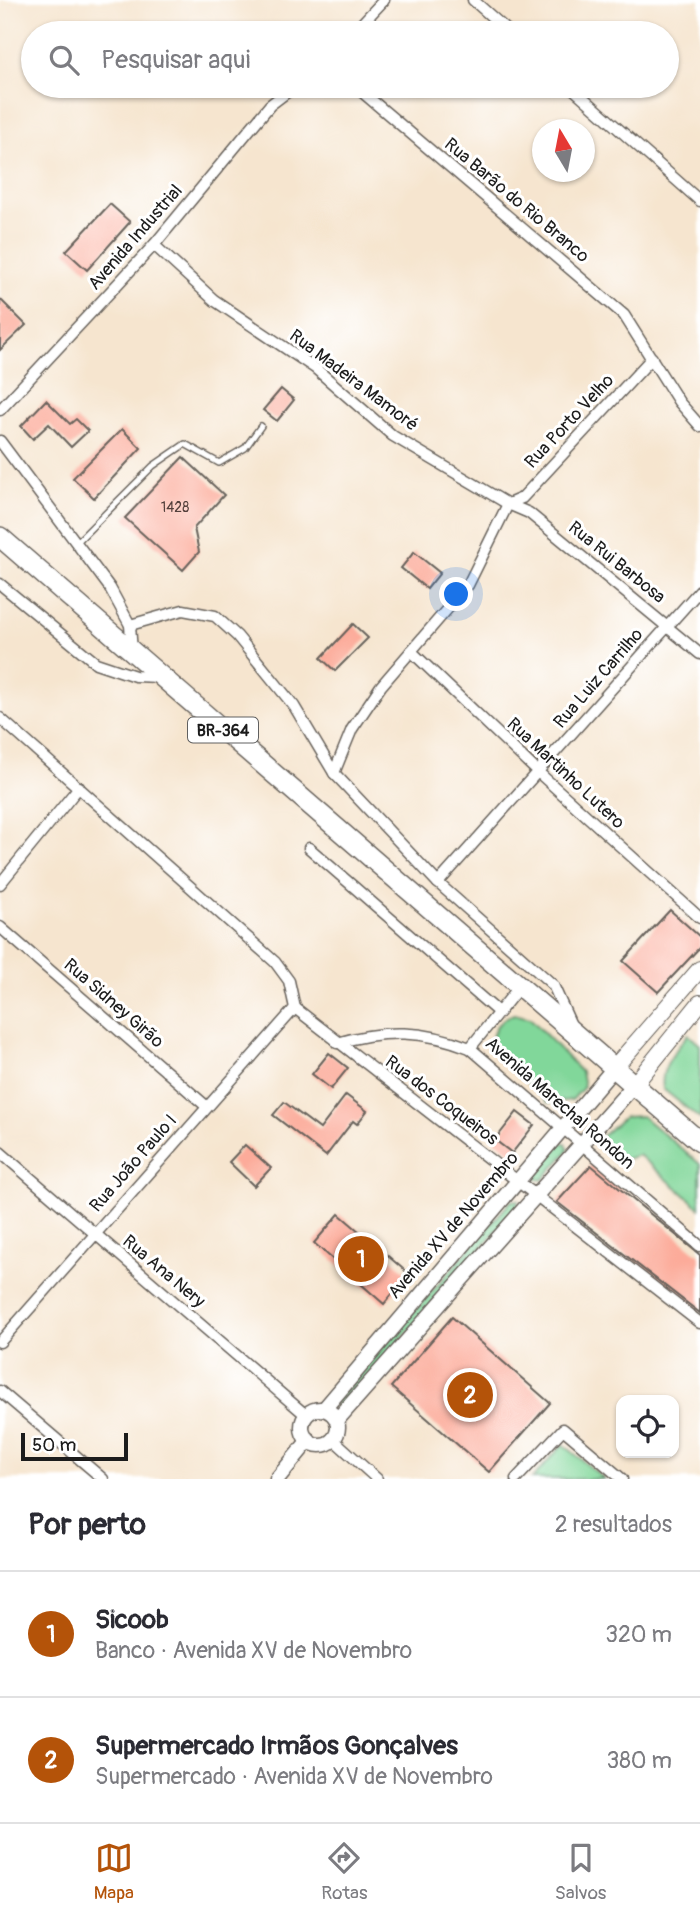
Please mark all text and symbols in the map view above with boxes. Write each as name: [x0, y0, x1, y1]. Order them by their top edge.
search box: [21, 21, 679, 98]
icon: search: [45, 41, 83, 79]
text: Pesquisar aqui: [101, 44, 250, 76]
north arrow: [532, 119, 595, 182]
street label: Rua Barão do Rio Branco: [439, 133, 594, 268]
street label: Avenida Industrial: [83, 180, 187, 295]
street label: Rua Madeira Mamoré: [285, 324, 423, 436]
street label: Rua Porto Velho: [520, 369, 619, 473]
house number: 1428: [161, 499, 189, 516]
street label: Rua Rui Barbosa: [563, 516, 670, 609]
your location: [439, 577, 473, 611]
street label: Rua Luiz Carrilho: [549, 623, 648, 733]
street label: Rua Martinho Lutero: [502, 713, 630, 834]
road number: BR-364: [188, 718, 258, 743]
street label: Rua Sidney Girão: [59, 954, 169, 1053]
street label: Avenida Marechal Rondon: [480, 1032, 639, 1175]
street label: Rua dos Coqueiros: [380, 1050, 503, 1150]
street label: Rua João Paulo I: [85, 1110, 182, 1217]
street label: Avenida XV de Novembro: [383, 1147, 524, 1304]
street label: Rua Ana Nery: [118, 1230, 210, 1313]
pin: 1: [338, 1233, 384, 1285]
pin: 2: [447, 1369, 493, 1421]
map controls: [616, 1395, 679, 1458]
button: locate: [616, 1395, 679, 1458]
scale bar: [21, 1430, 128, 1462]
text: 50 m: [32, 1433, 76, 1457]
text: Por perto: [28, 1506, 146, 1543]
text: 2 resultados: [555, 1510, 672, 1539]
text: Sicoob: [95, 1604, 169, 1636]
text: 1: [47, 1620, 56, 1649]
text: 320 m: [605, 1620, 672, 1649]
text: Banco · Avenida XV de Novembro: [95, 1636, 412, 1665]
text: Supermercado Irmãos Gonçalves: [95, 1730, 458, 1762]
text: 2: [45, 1746, 57, 1775]
text: 380 m: [606, 1746, 672, 1775]
text: Supermercado · Avenida XV de Novembro: [95, 1762, 493, 1791]
tab: Mapa: [94, 1839, 134, 1905]
tab: Rotas: [321, 1839, 367, 1905]
tab: Salvos: [555, 1839, 606, 1905]

